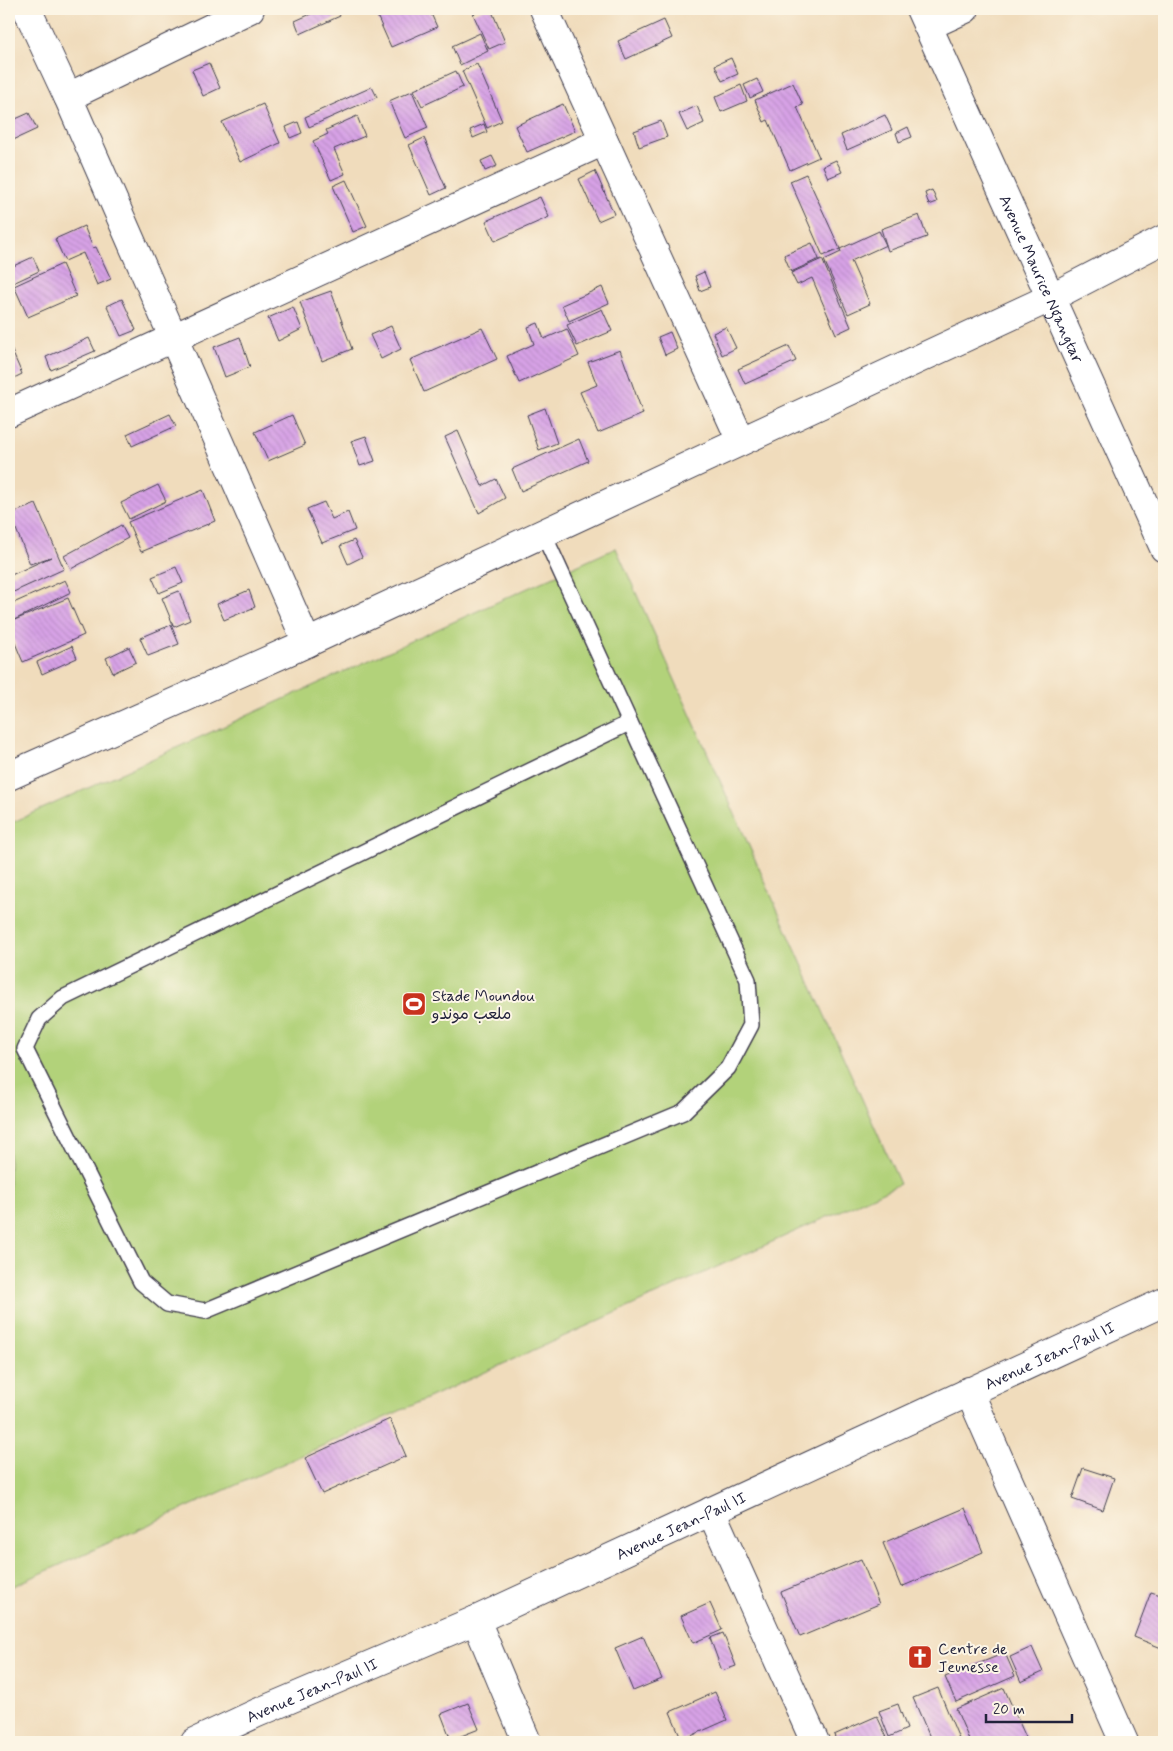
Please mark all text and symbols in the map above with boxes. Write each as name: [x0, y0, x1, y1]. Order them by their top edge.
street label: Avenue Maurice Ngangtar: [994, 192, 1088, 367]
place label: Stade Moundou ملعب موندو: [431, 986, 535, 1025]
sports icon: Stade Moundou ملعب موندو: [401, 991, 427, 1017]
street label: Avenue Jean-Paul II: [982, 1317, 1118, 1395]
street label: Avenue Jean-Paul II: [613, 1488, 750, 1566]
place label: Centre de Jeunesse: [938, 1639, 1008, 1678]
church icon: Centre de Jeunesse: [907, 1644, 933, 1670]
street label: Avenue Jean-Paul II: [243, 1654, 381, 1729]
scale bar: [986, 1691, 1072, 1723]
text: 20 m: [993, 1700, 1025, 1720]

